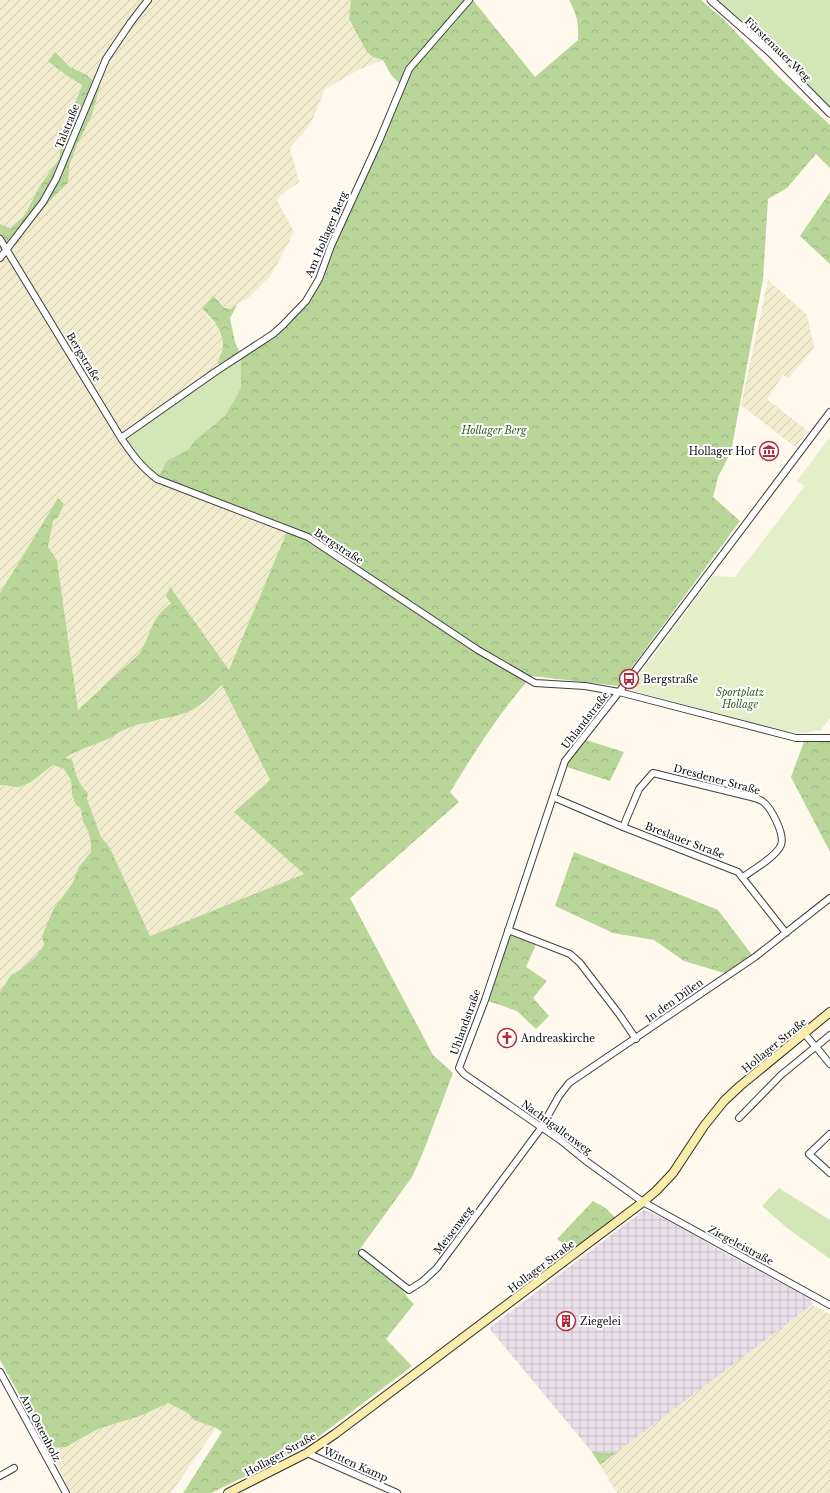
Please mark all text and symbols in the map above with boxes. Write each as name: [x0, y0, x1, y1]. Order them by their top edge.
street label: Fürstenauer Weg: [742, 15, 814, 85]
street label: Talstraße: [53, 102, 82, 150]
street label: Am Hollager Berg: [302, 188, 351, 280]
street label: Bergstraße: [64, 330, 104, 385]
park label: Hollager Berg: [460, 424, 527, 437]
museum icon: Hollager Hof: [758, 440, 780, 462]
place label: Hollager Hof: [689, 445, 757, 458]
street label: Bergstraße: [312, 526, 366, 567]
bus stop icon: Bergstraße: [618, 668, 640, 690]
place label: Bergstraße: [643, 673, 699, 686]
park label: Sportplatz Hollage: [716, 686, 764, 711]
street label: Uhlandstraße: [559, 689, 612, 752]
street label: Dresdener Straße: [672, 762, 762, 797]
street label: Breslauer Straße: [643, 819, 727, 862]
street label: In den Dillen: [643, 976, 706, 1025]
street label: Uhlandstraße: [448, 987, 483, 1057]
street label: Hollager Straße: [739, 1015, 810, 1076]
church icon: Andreaskirche: [496, 1027, 518, 1049]
place label: Andreaskirche: [520, 1032, 595, 1045]
street label: Nachtigallenweg: [519, 1097, 595, 1158]
street label: Meisenweg: [431, 1203, 476, 1257]
street label: Ziegeleistraße: [706, 1223, 776, 1268]
street label: Hollager Straße: [506, 1237, 577, 1296]
building icon: Ziegelei: [555, 1310, 577, 1332]
place label: Ziegelei: [580, 1315, 621, 1328]
street label: Am Ostenholz: [17, 1392, 64, 1464]
street label: Hollager Straße: [242, 1429, 318, 1479]
street label: Witten Kamp: [321, 1444, 390, 1485]

